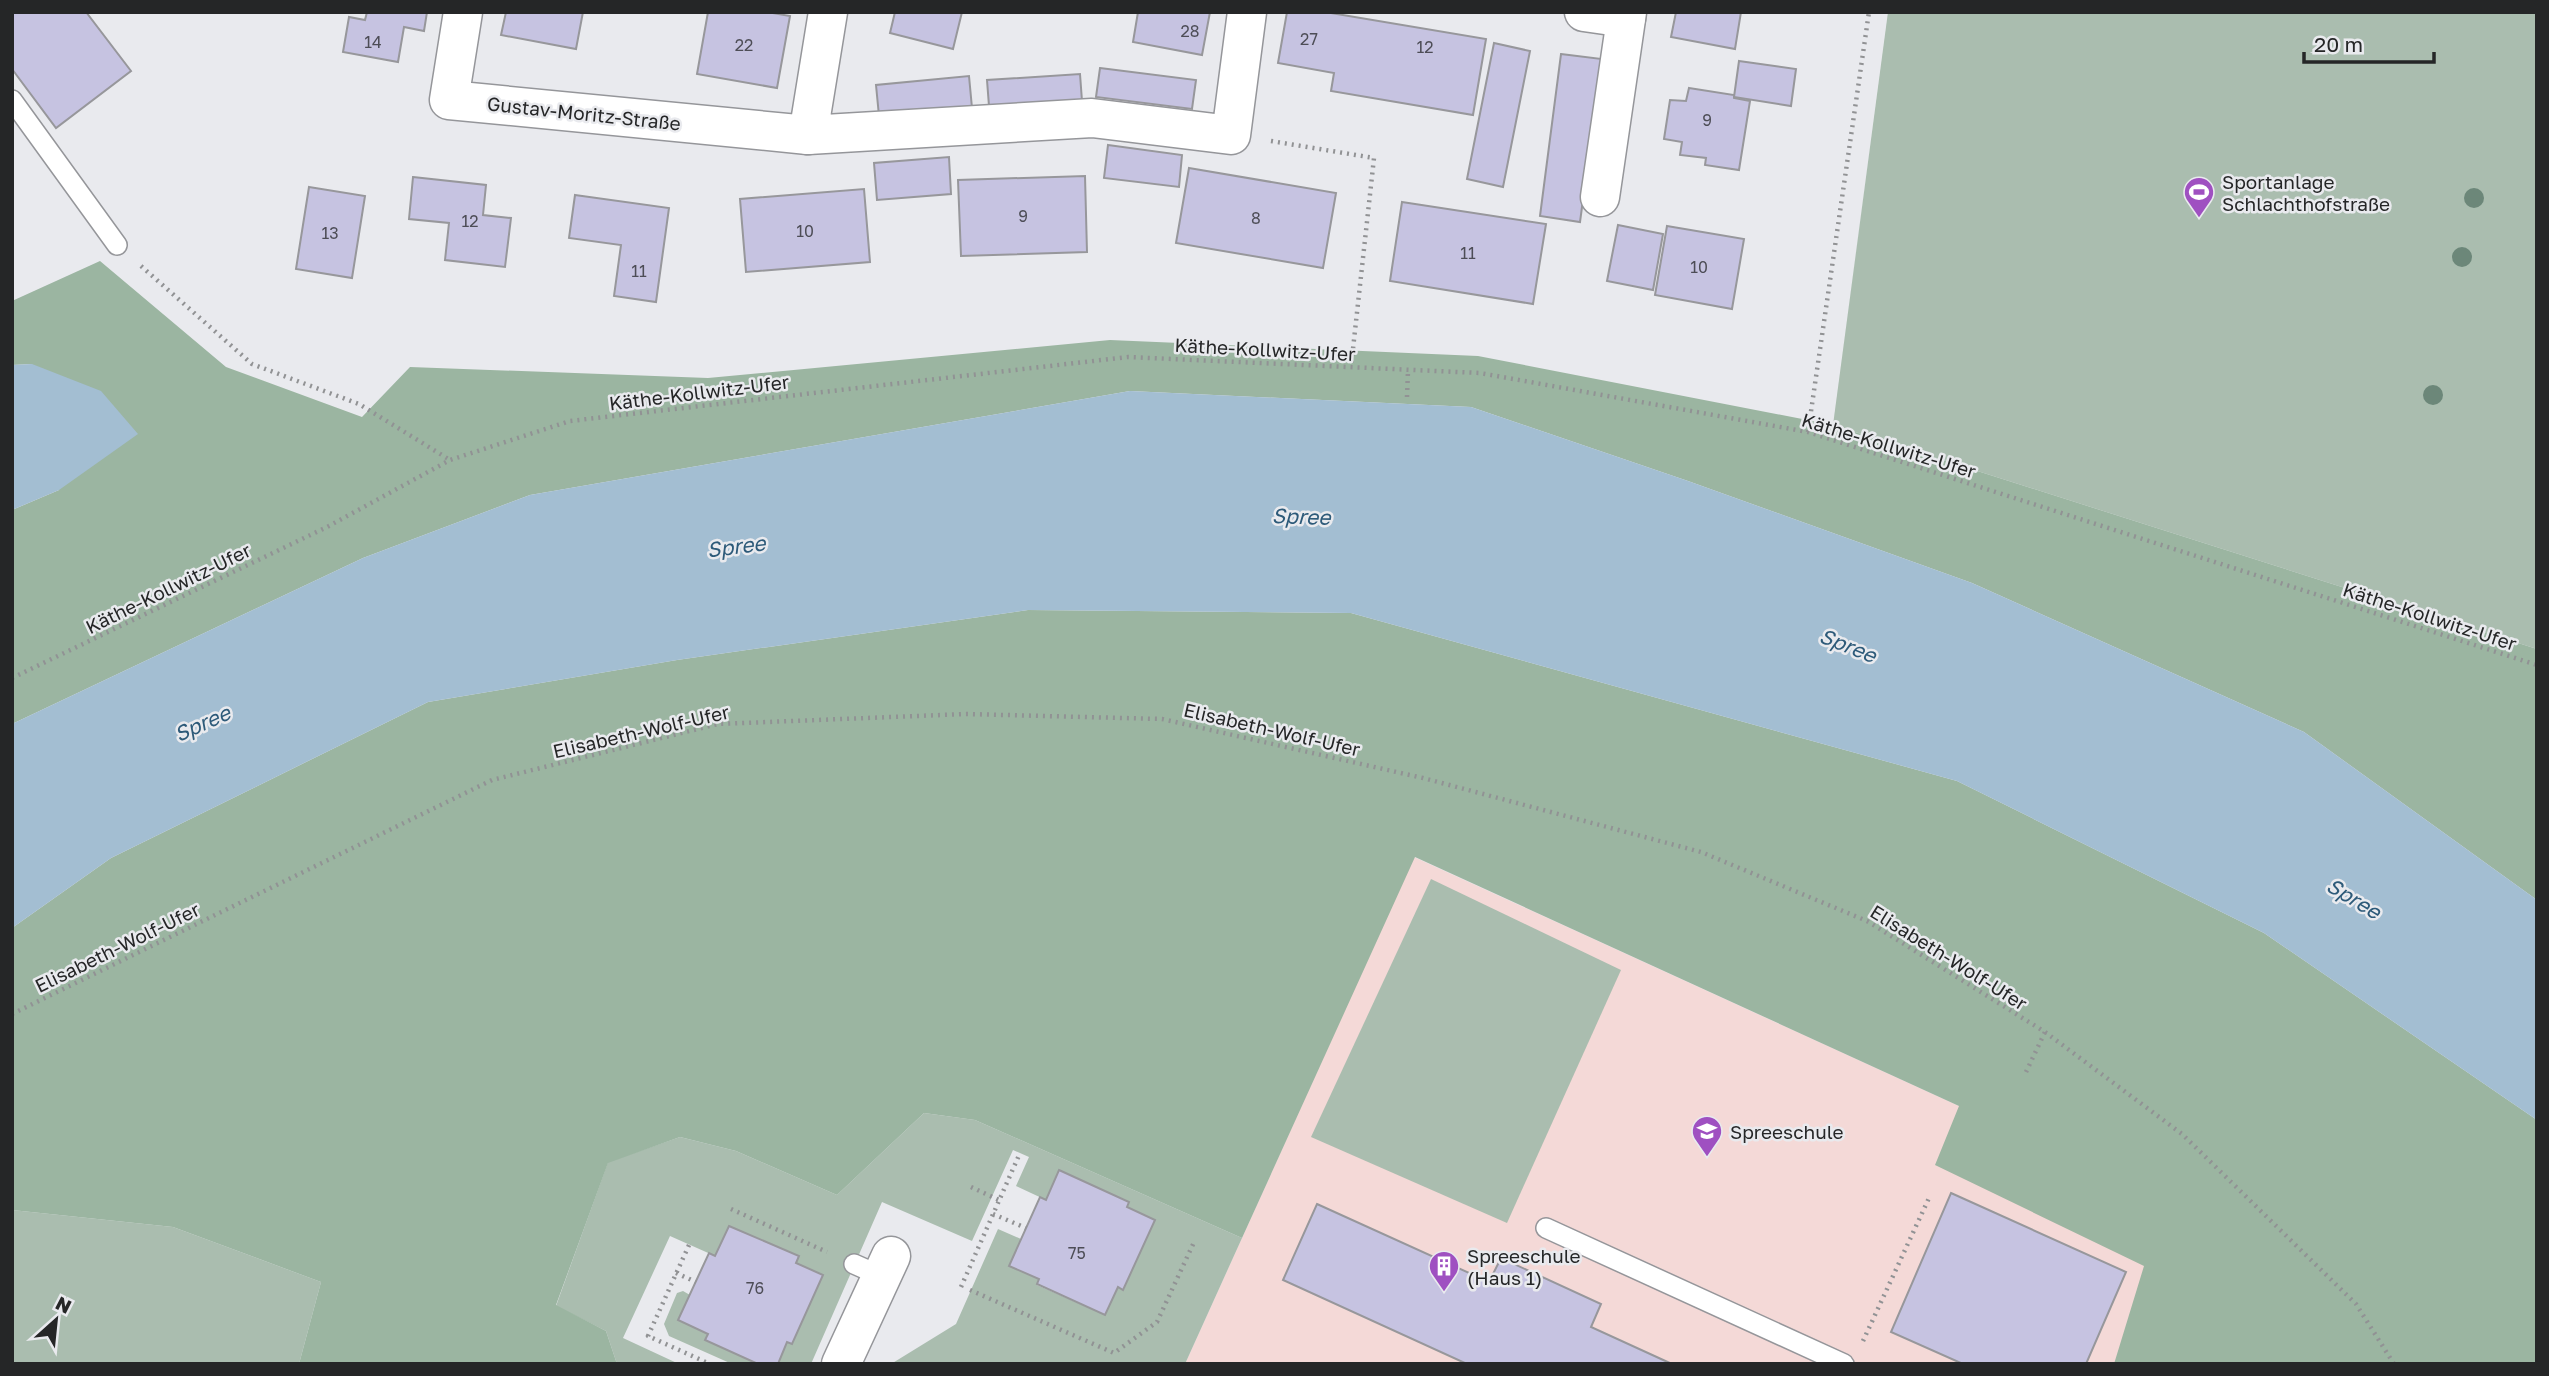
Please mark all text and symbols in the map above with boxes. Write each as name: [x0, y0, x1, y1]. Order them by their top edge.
house number: 28: [1180, 21, 1200, 41]
scale bar: [2304, 21, 2434, 65]
house number: 27: [1300, 29, 1318, 49]
text: 20 m: [2314, 31, 2363, 57]
house number: 14: [364, 32, 382, 52]
house number: 22: [735, 35, 753, 55]
house number: 12: [1416, 37, 1434, 57]
street label: Gustav-Moritz-Straße: [486, 91, 682, 135]
house number: 9: [1702, 110, 1712, 130]
place label: Sportanlage Schlachthofstraße: [2222, 170, 2390, 215]
sports icon: Sportanlage Schlachthofstraße: [2182, 175, 2216, 219]
house number: 9: [1018, 206, 1028, 226]
house number: 8: [1251, 208, 1261, 228]
house number: 12: [461, 211, 479, 231]
house number: 10: [796, 221, 814, 241]
house number: 13: [321, 223, 339, 243]
house number: 11: [1460, 243, 1476, 263]
house number: 10: [1690, 257, 1708, 277]
house number: 11: [631, 261, 647, 281]
street label: Käthe-Kollwitz-Ufer: [1174, 333, 1357, 365]
street label: Käthe-Kollwitz-Ufer: [608, 369, 791, 414]
street label: Käthe-Kollwitz-Ufer: [1799, 408, 1980, 483]
water label: Spree: [1271, 502, 1333, 530]
water label: Spree: [705, 529, 769, 562]
street label: Käthe-Kollwitz-Ufer: [82, 538, 255, 638]
street label: Käthe-Kollwitz-Ufer: [2340, 577, 2520, 655]
water label: Spree: [1816, 622, 1882, 669]
water label: Spree: [170, 698, 236, 747]
street label: Elisabeth-Wolf-Ufer: [1182, 698, 1363, 761]
street label: Elisabeth-Wolf-Ufer: [551, 699, 732, 762]
water label: Spree: [2322, 872, 2387, 925]
street label: Elisabeth-Wolf-Ufer: [31, 897, 204, 997]
street label: Elisabeth-Wolf-Ufer: [1866, 899, 2032, 1015]
school or university icon: Spreeschule: [1690, 1114, 1724, 1158]
place label: Spreeschule: [1730, 1120, 1844, 1143]
house number: 75: [1068, 1243, 1086, 1263]
place label: Spreeschule (Haus 1): [1467, 1244, 1581, 1289]
building icon: Spreeschule (Haus 1): [1427, 1249, 1461, 1293]
house number: 76: [746, 1278, 764, 1298]
north arrow: [21, 1285, 91, 1355]
text: N: [52, 1291, 76, 1318]

